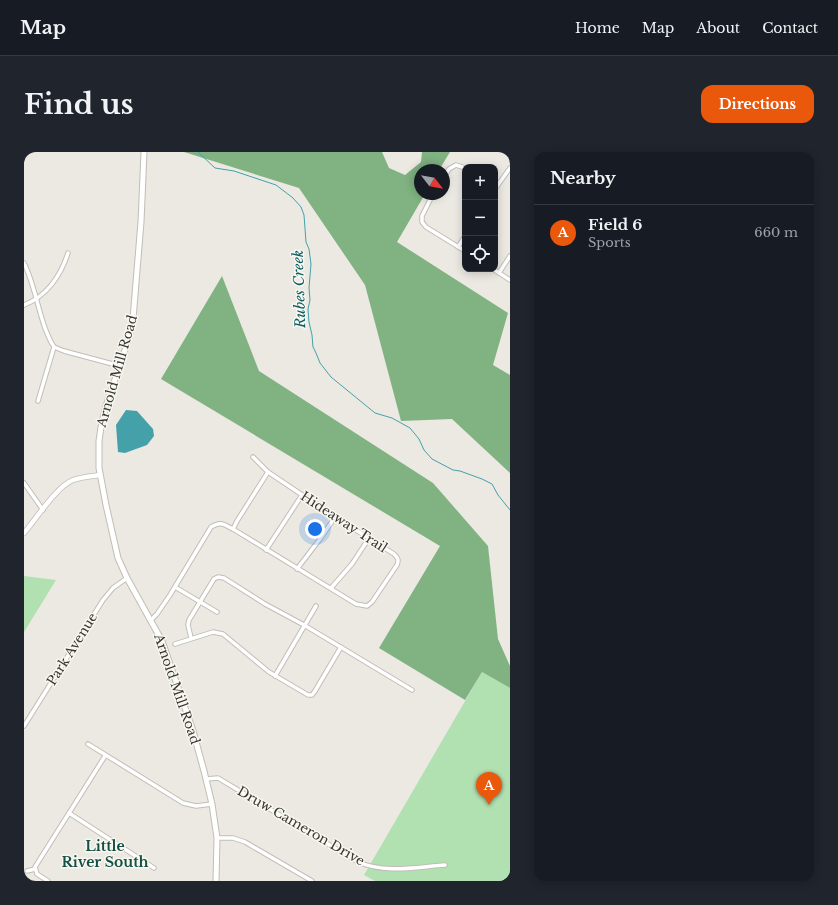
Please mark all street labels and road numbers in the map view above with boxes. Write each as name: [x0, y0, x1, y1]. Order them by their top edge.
street label: Arnold Mill Road: [93, 313, 141, 430]
street label: Hideaway Trail: [297, 488, 391, 556]
street label: Park Avenue: [43, 609, 101, 689]
street label: Arnold Mill Road: [150, 631, 204, 747]
street label: Druw Cameron Drive: [234, 783, 368, 869]

